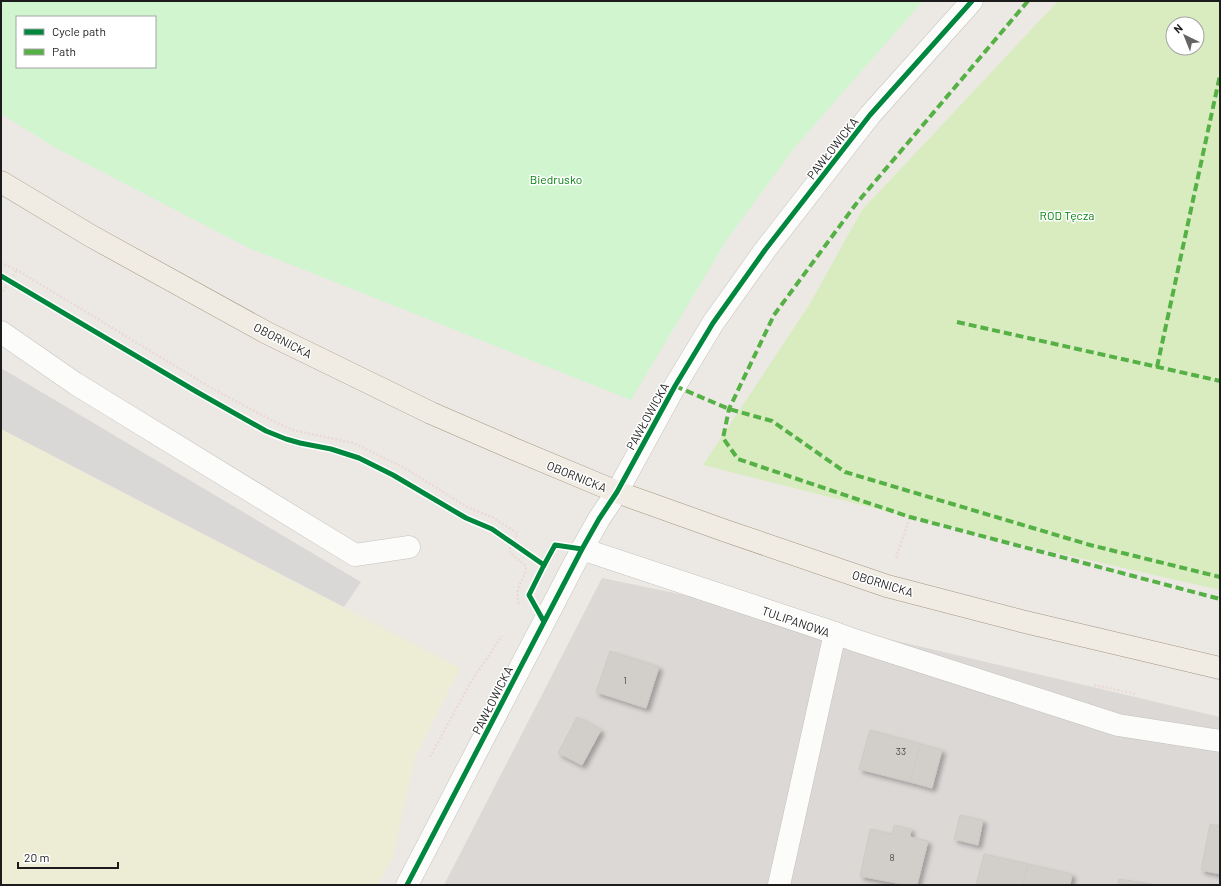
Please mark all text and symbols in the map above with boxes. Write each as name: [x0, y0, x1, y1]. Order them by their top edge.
legend: [16, 16, 156, 68]
north arrow: [1165, 16, 1205, 56]
text: N: [1171, 21, 1185, 36]
text: Cycle path: [52, 24, 106, 38]
text: Path: [52, 44, 76, 58]
street label: PAWŁOWICKA: [804, 114, 860, 182]
park label: Biedrusko: [530, 172, 582, 186]
park label: ROD Tęcza: [1040, 208, 1094, 222]
street label: OBORNICKA: [252, 319, 314, 361]
street label: PAWŁOWICKA: [623, 380, 671, 452]
street label: OBORNICKA: [545, 458, 609, 494]
street label: OBORNICKA: [851, 567, 915, 599]
street label: TULIPANOWA: [760, 603, 832, 639]
street label: PAWŁOWICKA: [469, 664, 515, 736]
house number: 1: [623, 674, 627, 686]
house number: 33: [896, 745, 906, 757]
scale bar: [18, 844, 118, 870]
text: 20 m: [24, 850, 50, 864]
house number: 8: [889, 851, 895, 863]

